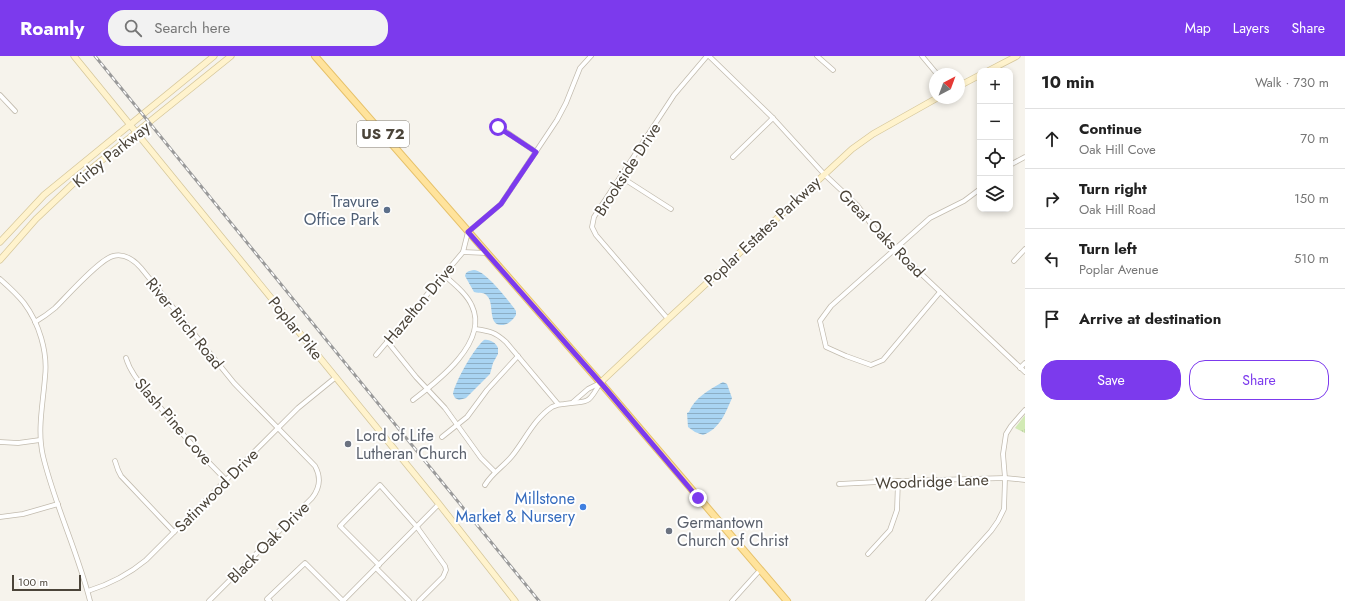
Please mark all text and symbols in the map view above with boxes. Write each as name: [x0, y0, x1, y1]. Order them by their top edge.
search box: [108, 10, 388, 46]
text: Roamly: [20, 15, 84, 42]
icon: search: [122, 17, 144, 39]
text: Search here: [154, 17, 230, 39]
text: Map: [1185, 18, 1211, 38]
text: Layers: [1233, 18, 1269, 38]
text: Share: [1291, 18, 1325, 38]
north arrow: [929, 68, 965, 104]
map controls: [977, 68, 1013, 212]
button: +: [977, 68, 1013, 104]
text: 10 min: [1041, 70, 1094, 94]
text: Walk · 730 m: [1255, 73, 1329, 92]
button: −: [977, 104, 1013, 140]
street label: Kirby Parkway: [68, 115, 156, 193]
route start: [489, 118, 507, 136]
street label: Brookside Drive: [589, 118, 666, 220]
text: Continue: [1079, 118, 1142, 140]
road number: US 72: [357, 121, 409, 147]
icon: ahead: [1041, 128, 1063, 150]
text: 70 m: [1300, 129, 1329, 148]
button: locate: [977, 140, 1013, 176]
text: Oak Hill Cove: [1079, 140, 1156, 159]
street label: Poplar Estates Parkway: [699, 170, 827, 292]
button: layers: [977, 176, 1013, 212]
text: Turn right: [1079, 178, 1147, 200]
street label: Great Oaks Road: [833, 184, 930, 283]
icon: right: [1041, 188, 1063, 210]
text: 150 m: [1294, 189, 1329, 208]
place label: Travure Office Park: [304, 190, 380, 231]
text: Oak Hill Road: [1079, 200, 1156, 219]
marker: Travure Office Park: [382, 205, 392, 215]
text: Turn left: [1079, 238, 1137, 260]
icon: left: [1041, 248, 1063, 270]
text: 510 m: [1294, 249, 1329, 268]
street label: Hazelton Drive: [379, 258, 460, 349]
text: Poplar Avenue: [1079, 260, 1158, 279]
street label: River Birch Road: [140, 272, 229, 374]
street label: Poplar Pike: [263, 292, 328, 365]
icon: arrive: [1041, 308, 1063, 330]
text: Arrive at destination: [1079, 308, 1221, 330]
button: Save: [1041, 360, 1181, 400]
button: Share: [1189, 360, 1329, 400]
street label: Slash Pine Cove: [129, 373, 218, 470]
place label: Lord of Life Lutheran Church: [356, 424, 467, 465]
marker: Lord of Life Lutheran Church: [343, 439, 353, 449]
street label: Satinwood Drive: [169, 443, 264, 538]
street label: Woodridge Lane: [875, 468, 989, 495]
place label: Millstone Market & Nursery: [456, 487, 576, 528]
route end: [689, 489, 707, 507]
street label: Black Oak Drive: [222, 496, 315, 589]
marker: Millstone Market & Nursery: [578, 502, 588, 512]
place label: Germantown Church of Christ: [677, 511, 788, 552]
marker: Germantown Church of Christ: [664, 526, 674, 536]
scale bar: [12, 573, 81, 592]
text: 100 m: [18, 574, 48, 590]

